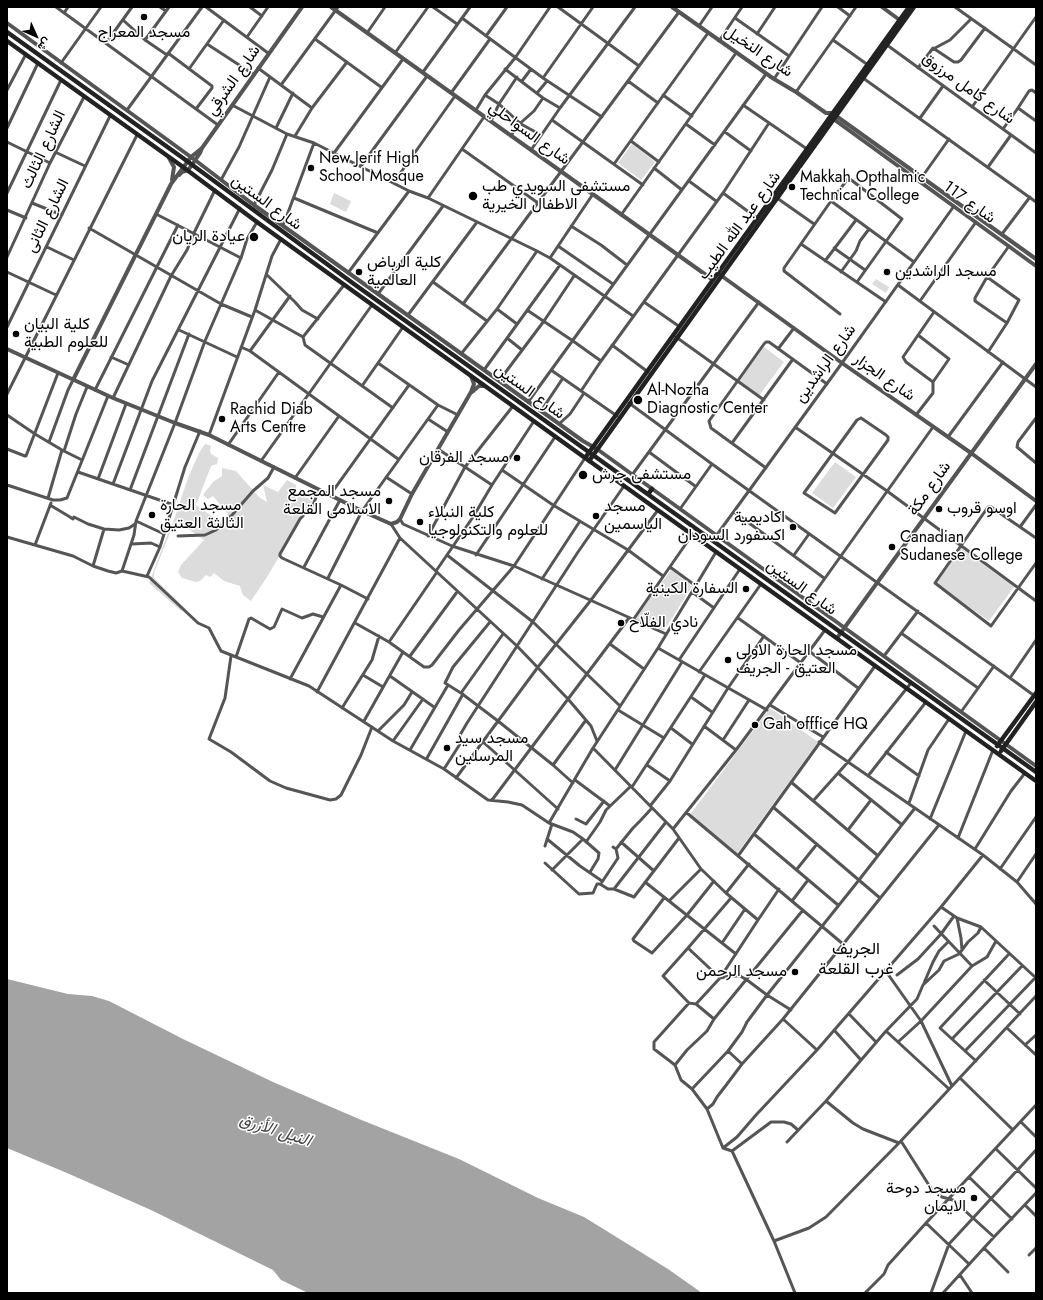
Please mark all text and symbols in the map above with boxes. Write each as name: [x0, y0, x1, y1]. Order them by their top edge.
marker: مسجد المعراج: [139, 12, 149, 22]
north arrow: [16, 16, 56, 56]
street label: شارع النخيل: [720, 22, 796, 82]
place label: مسجد المعراج: [98, 23, 190, 43]
text: ش: [34, 34, 55, 55]
street label: شارع الشرقي: [203, 42, 265, 120]
street label: شارع كامل مرزوق: [918, 49, 1018, 129]
street label: شارع السواحلي: [485, 98, 573, 170]
street label: الشارع الثالث: [17, 108, 71, 192]
place label: New Jerif High School Mosque: [319, 149, 424, 187]
marker: New Jerif High School Mosque: [306, 163, 316, 173]
street label: شارع عبد الله الطيب: [694, 168, 786, 284]
place label: Makkah Opthalmic Technical College: [800, 168, 925, 206]
street label: شارع الستين: [227, 171, 305, 235]
street label: الشارع الثانى: [22, 176, 74, 256]
place label: مستشفى السويدي طب الاطفال الخيرية: [482, 177, 630, 215]
street label: شارع 117: [939, 178, 999, 228]
marker: Makkah Opthalmic Technical College: [787, 182, 797, 192]
marker: مستشفى السويدي طب الاطفال الخيرية: [467, 190, 479, 202]
place label: عيادة الريان: [172, 227, 245, 247]
marker: عيادة الريان: [248, 231, 260, 243]
place label: كلية الرباض العالمية: [367, 253, 441, 291]
place label: مسجد الراشدين: [895, 262, 997, 282]
marker: كلية الرباض العالمية: [354, 267, 364, 277]
marker: مسجد الراشدين: [882, 267, 892, 277]
place label: كلية البيان للعلوم الطبية: [24, 315, 108, 353]
street label: شارع الراشدين: [791, 321, 861, 407]
marker: كلية البيان للعلوم الطبية: [11, 329, 21, 339]
street label: شارع الجزار: [850, 350, 918, 406]
street label: شارع الستين: [490, 360, 568, 424]
place label: Al-Nozha Diagnostic Center: [647, 381, 768, 419]
marker: Al-Nozha Diagnostic Center: [632, 394, 644, 406]
place label: Rachid Diab Arts Centre: [230, 400, 313, 438]
marker: Rachid Diab Arts Centre: [217, 414, 227, 424]
place label: مسجد الفرقان: [419, 448, 509, 468]
marker: مسجد الفرقان: [512, 453, 522, 463]
street label: شارع مكة: [904, 458, 956, 520]
place label: مستشفى جرش: [592, 465, 691, 485]
marker: مستشفى جرش: [577, 469, 589, 481]
place label: مسجد المجمع الاسلامى القلعة: [283, 482, 381, 520]
place label: مسجد الحارة الثالثة العتيق: [160, 496, 244, 534]
marker: مسجد المجمع الاسلامى القلعة: [384, 496, 394, 506]
place label: مسجد الياسمين: [604, 497, 662, 535]
place label: اوسو قروب: [947, 499, 1017, 519]
place label: كلية النبلاء للعلوم والتكنولوجيا: [428, 503, 548, 541]
marker: اوسو قروب: [934, 504, 944, 514]
place label: اكاديمية اكسفورد السودان: [678, 508, 785, 546]
marker: مسجد الحارة الثالثة العتيق: [147, 510, 157, 520]
marker: مسجد الياسمين: [591, 511, 601, 521]
marker: كلية النبلاء للعلوم والتكنولوجيا: [415, 517, 425, 527]
marker: اكاديمية اكسفورد السودان: [788, 522, 798, 532]
place label: Canadian Sudanese College: [900, 528, 1023, 566]
marker: Canadian Sudanese College: [887, 542, 897, 552]
street label: شارع الستين: [762, 556, 840, 620]
place label: السفارة الكينية: [646, 579, 738, 599]
marker: السفارة الكينية: [741, 584, 751, 594]
place label: نادي الفلّاح: [629, 613, 698, 633]
marker: نادي الفلّاح: [616, 618, 626, 628]
place label: مسجد الحارة الاولى العتيق - الجريف: [736, 641, 857, 679]
marker: مسجد الحارة الاولى العتيق - الجريف: [723, 655, 733, 665]
place label: Gah offfice HQ: [763, 715, 868, 735]
marker: Gah offfice HQ: [750, 720, 760, 730]
place label: مسجد سيد المرسلين: [455, 729, 528, 767]
marker: مسجد سيد المرسلين: [442, 743, 452, 753]
district label: الجريف غرب القلعة: [818, 940, 894, 980]
place label: مسجد الرحمن: [696, 962, 787, 982]
marker: مسجد الرحمن: [790, 967, 800, 977]
water label: النيل الأزرق: [237, 1110, 313, 1152]
place label: مسجد دوحة الايمان: [886, 1179, 966, 1217]
marker: مسجد دوحة الايمان: [969, 1193, 979, 1203]

